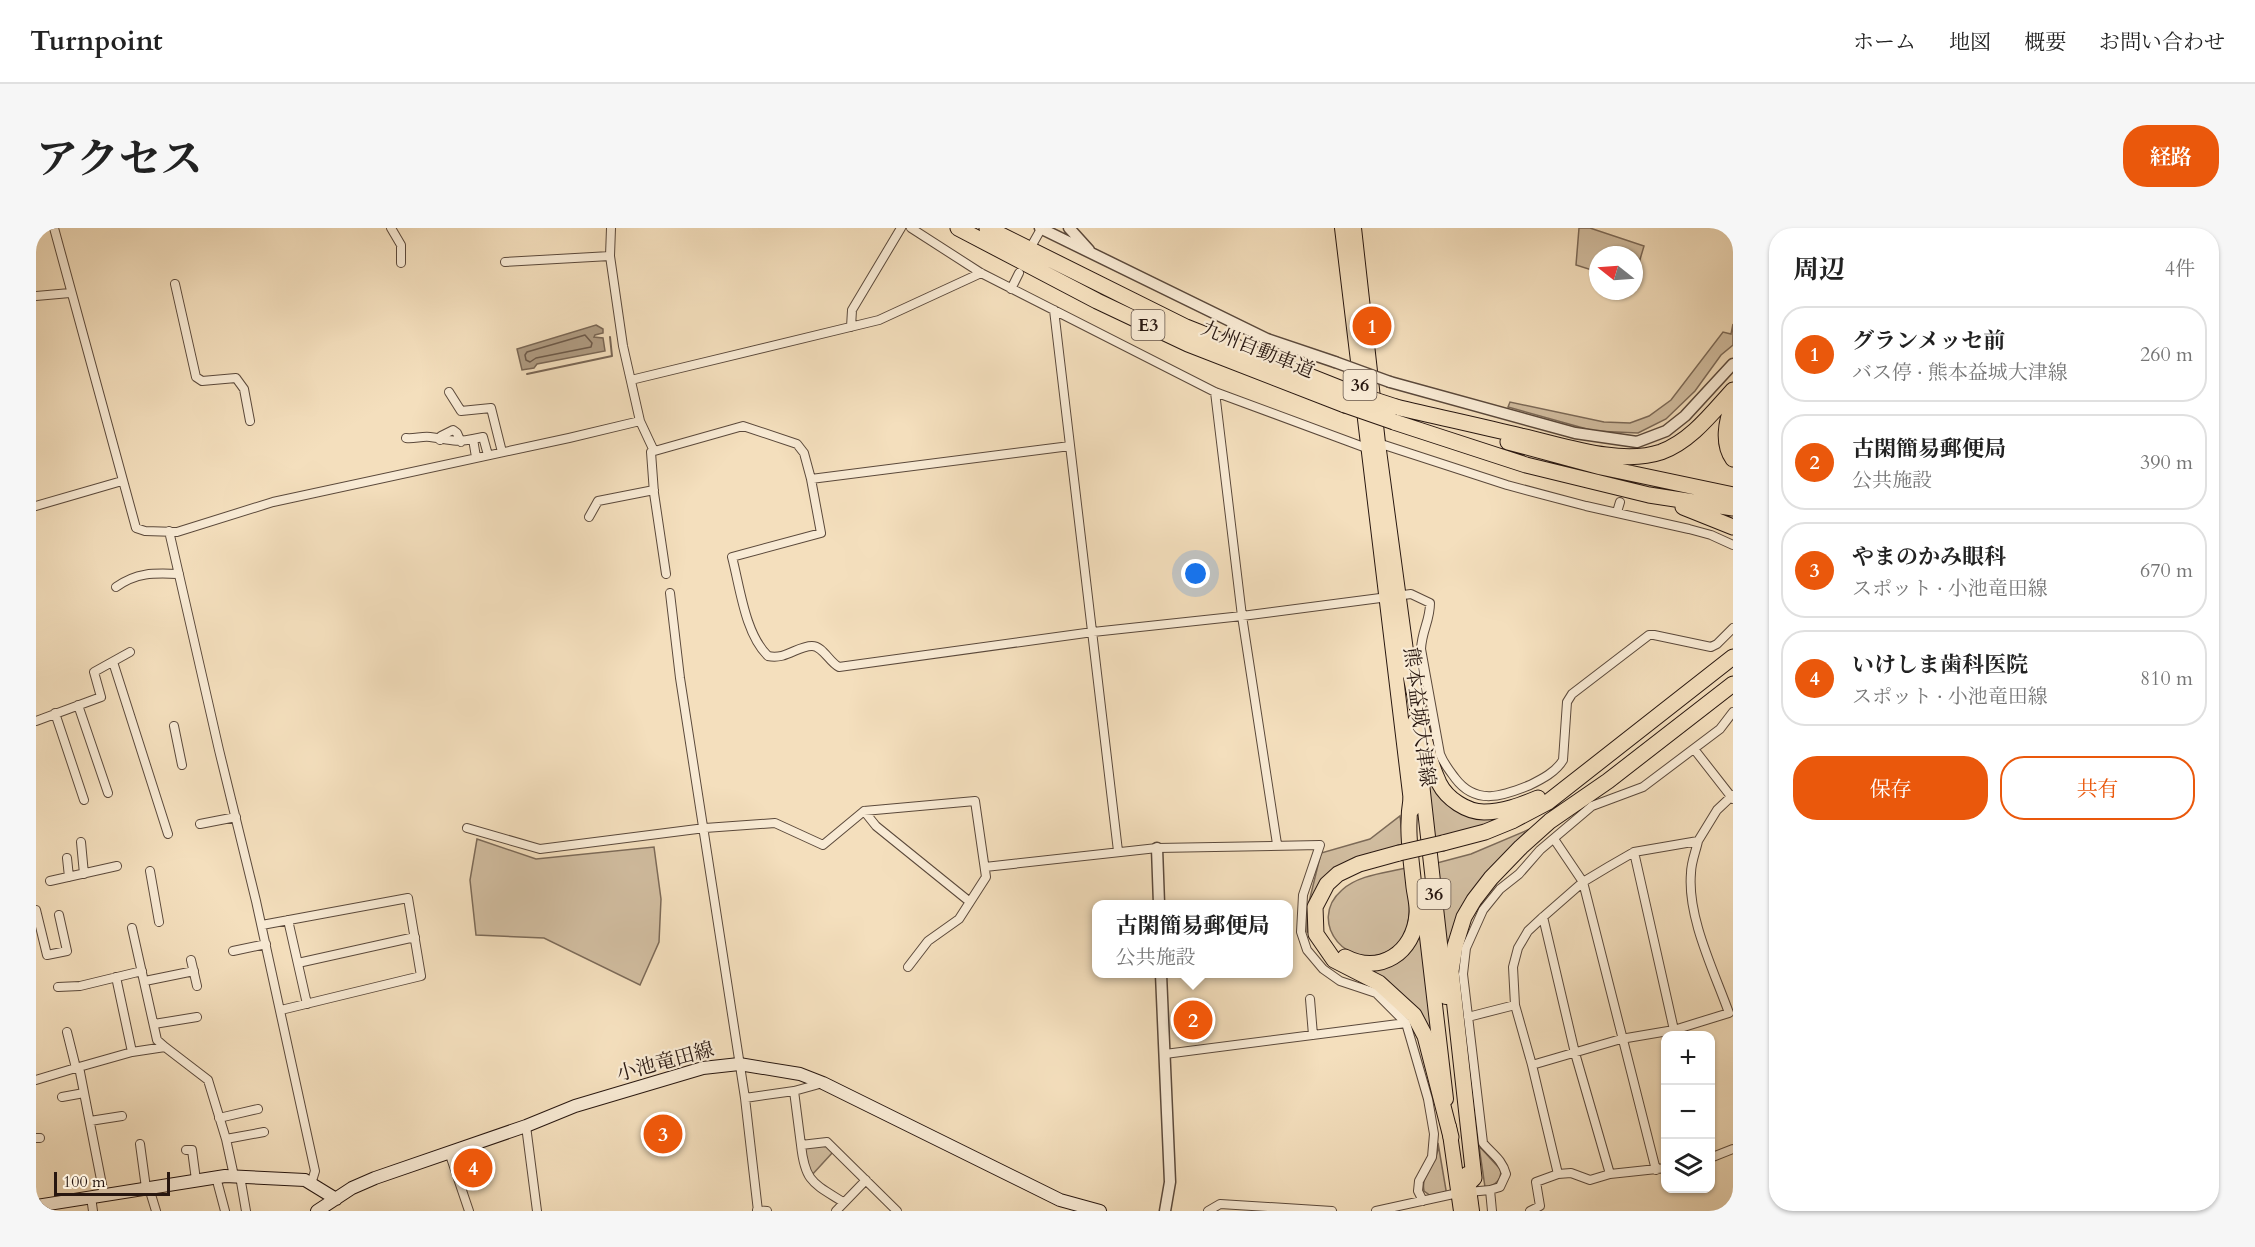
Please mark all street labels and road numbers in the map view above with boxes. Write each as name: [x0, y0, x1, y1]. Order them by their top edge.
road number: E3: [1132, 310, 1164, 340]
street label: 九州自動車道: [1197, 314, 1319, 384]
road number: 36: [1344, 370, 1376, 400]
street label: 熊本益城大津線: [1398, 646, 1441, 788]
road number: 36: [1418, 879, 1450, 909]
street label: 小池竜田線: [613, 1036, 717, 1087]

